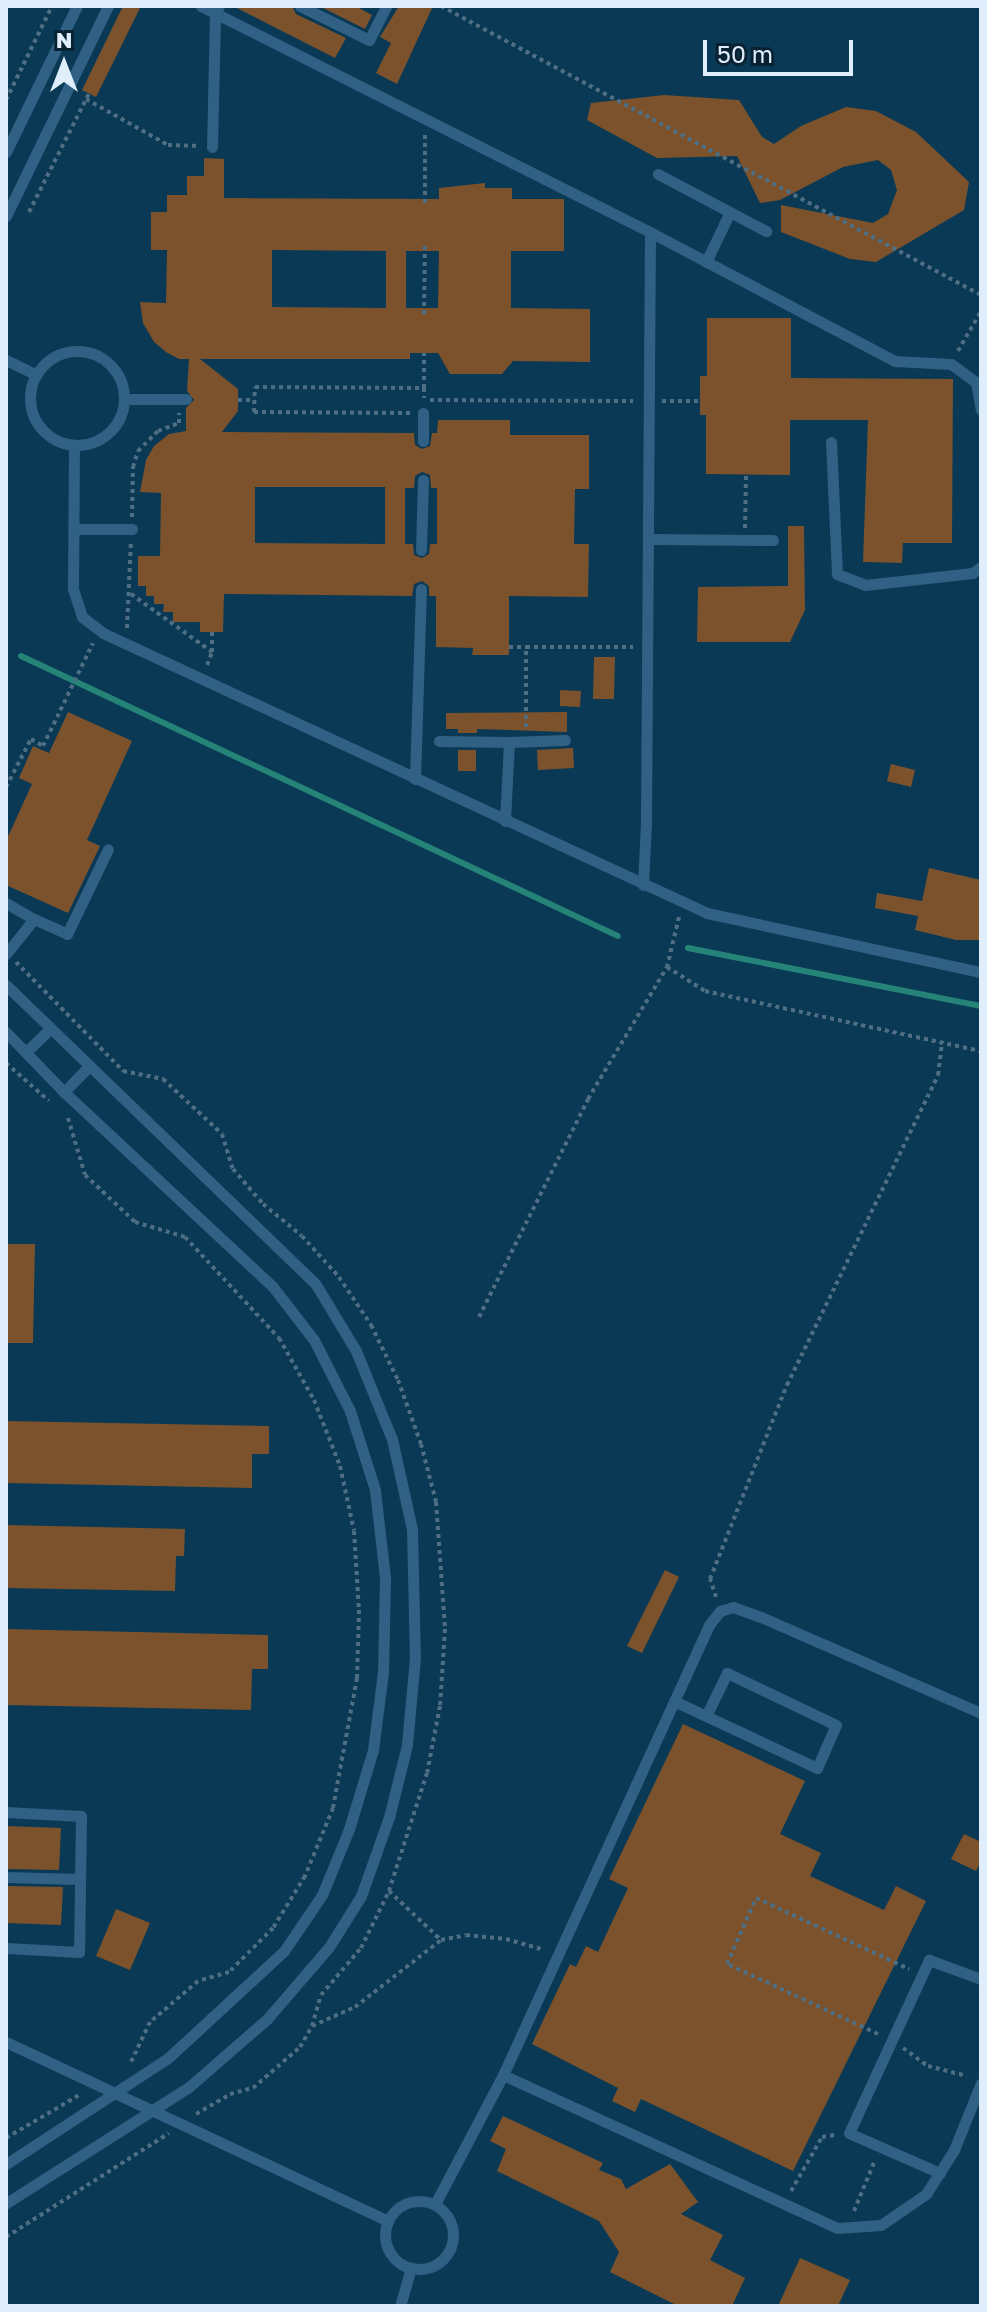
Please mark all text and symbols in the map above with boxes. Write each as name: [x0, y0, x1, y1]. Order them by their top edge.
north arrow: [24, 24, 104, 104]
scale bar: [707, 24, 857, 74]
text: N: [56, 26, 72, 53]
text: 50 m: [717, 39, 773, 68]

